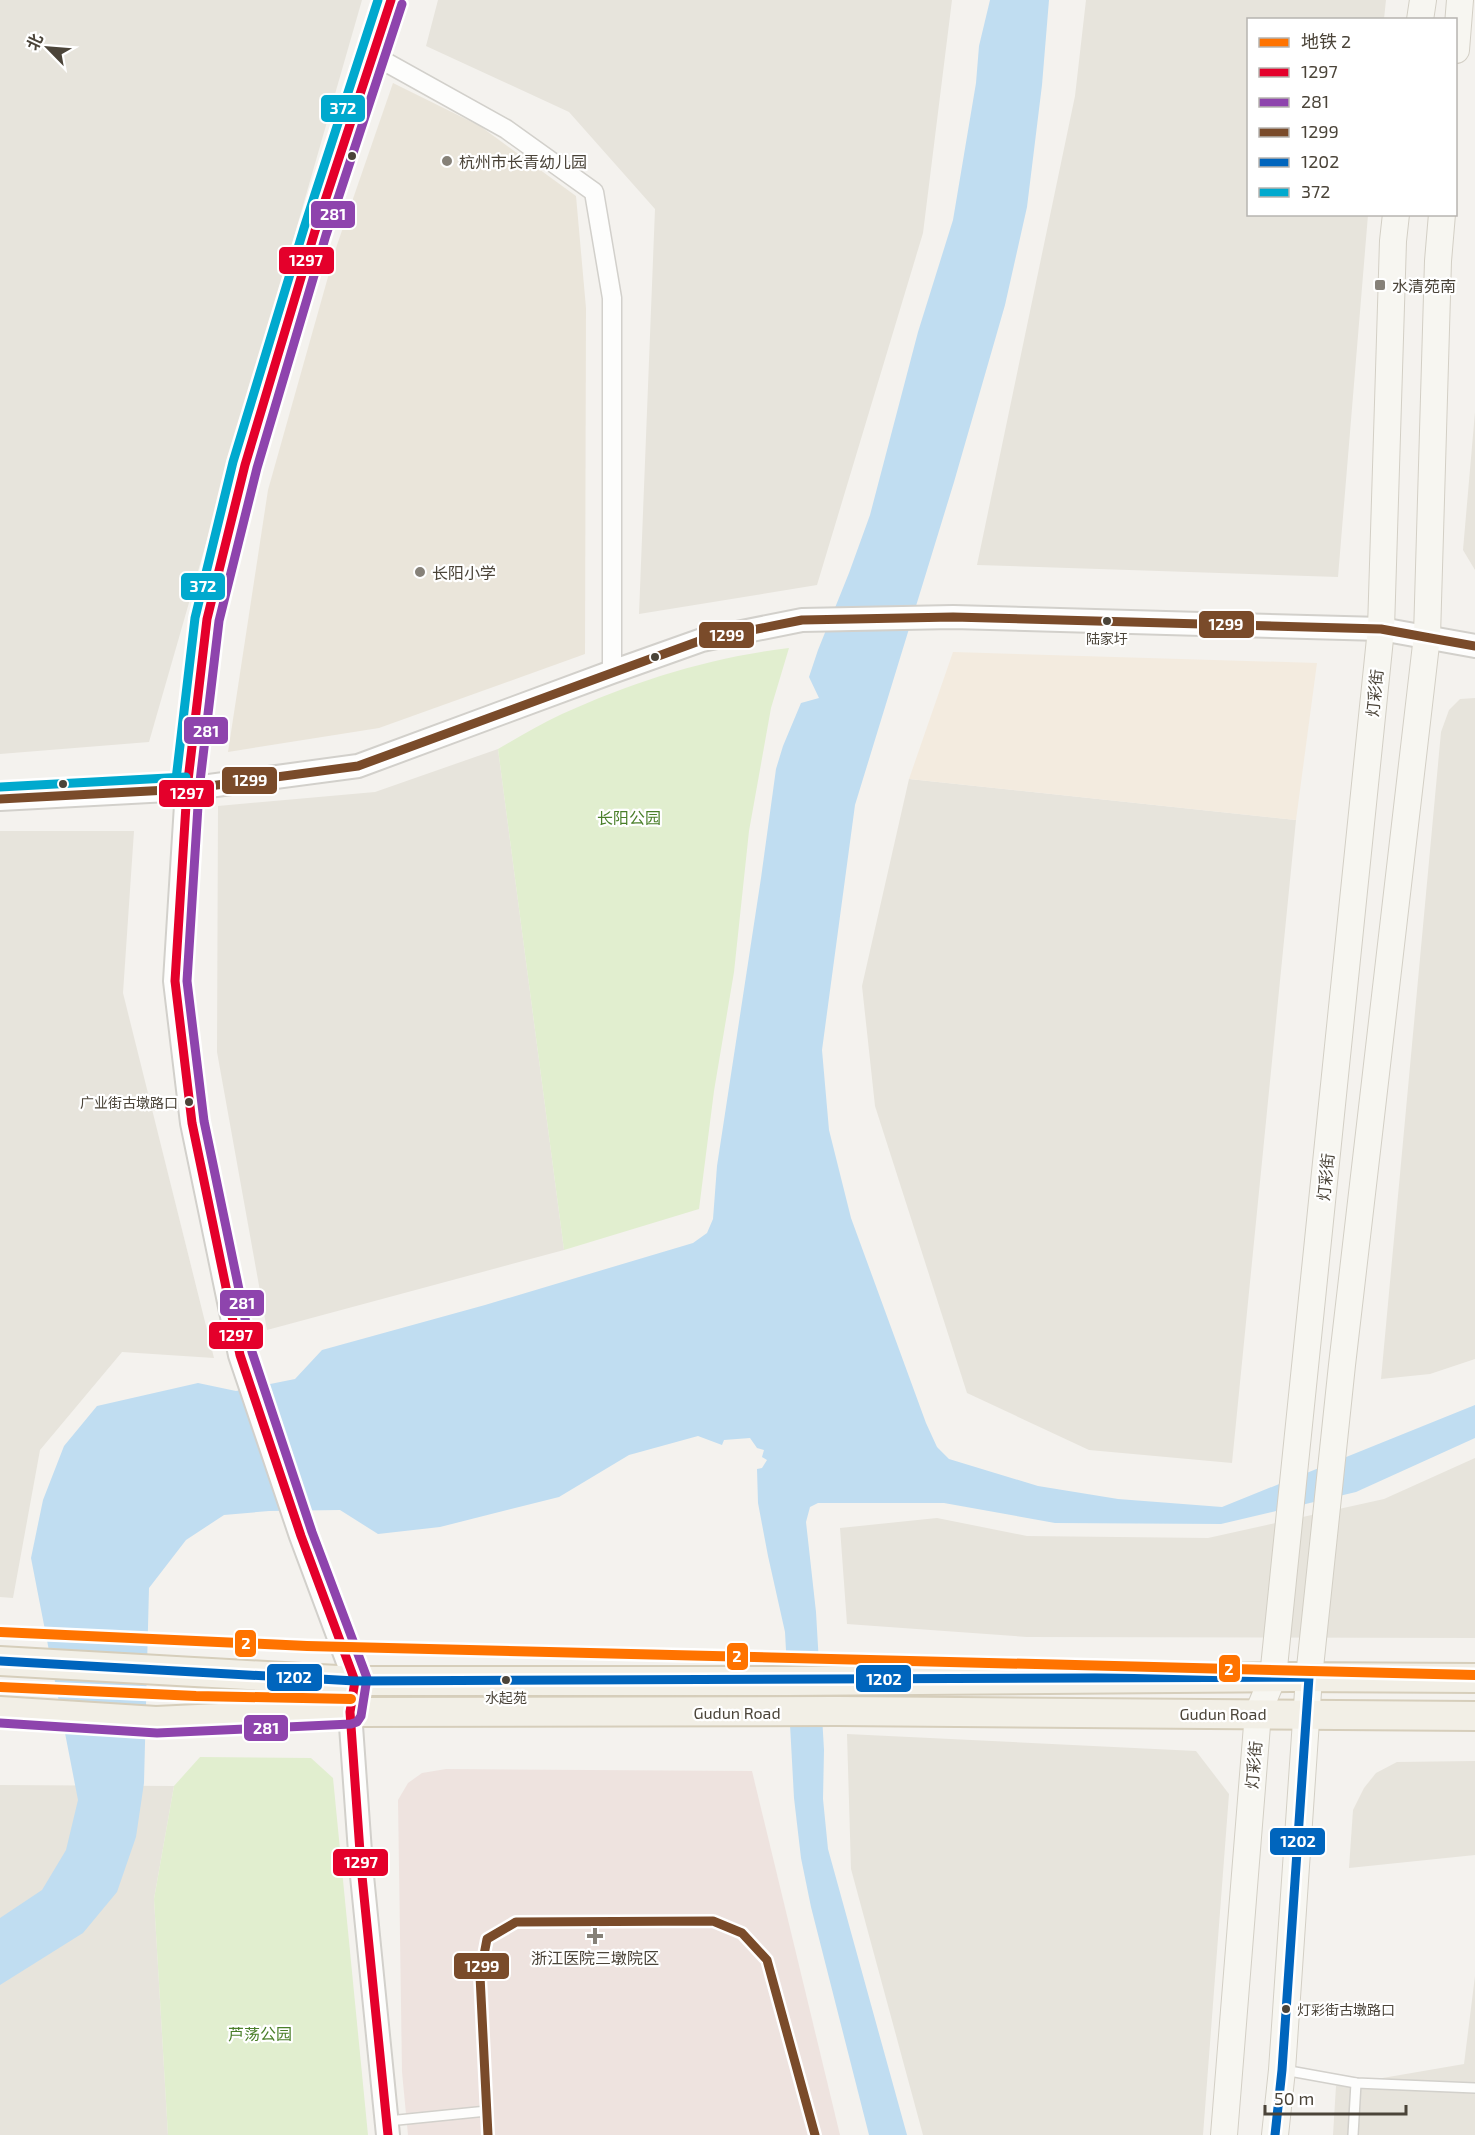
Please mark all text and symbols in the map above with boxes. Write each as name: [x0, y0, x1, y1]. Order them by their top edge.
north arrow: [18, 18, 78, 78]
legend: [1247, 18, 1457, 216]
text: 北: [22, 30, 46, 53]
text: 地铁 2: [1301, 30, 1351, 52]
text: 1297: [1301, 60, 1338, 82]
text: 281: [1301, 90, 1329, 112]
line badge: 372: [320, 94, 366, 123]
text: 372: [330, 98, 356, 117]
text: 1299: [1301, 120, 1339, 142]
unlabelled marker: [346, 150, 358, 162]
text: 1202: [1301, 150, 1339, 172]
place label: 杭州市长青幼儿园: [459, 152, 587, 171]
marker: 杭州市长青幼儿园: [440, 154, 454, 168]
text: 372: [1301, 180, 1330, 202]
line badge: 281: [310, 200, 356, 229]
text: 281: [320, 204, 346, 223]
line badge: 1297: [278, 246, 335, 275]
text: 1297: [289, 250, 324, 269]
place label: 水清苑南: [1392, 276, 1456, 295]
marker: 水清苑南: [1373, 278, 1387, 292]
place label: 长阳小学: [432, 563, 496, 582]
marker: 长阳小学: [413, 565, 427, 579]
line badge: 372: [180, 572, 226, 601]
text: 372: [190, 576, 216, 595]
line badge: 1299: [1198, 610, 1255, 639]
text: 1299: [1208, 614, 1244, 633]
marker: 陆家圩: [1101, 615, 1113, 627]
line badge: 1299: [698, 621, 755, 649]
text: 1299: [709, 625, 745, 644]
place label: 陆家圩: [1086, 630, 1128, 647]
unlabelled marker: [649, 651, 661, 663]
street label: 灯彩街: [1362, 668, 1386, 718]
line badge: 281: [183, 716, 229, 745]
text: 281: [193, 721, 219, 740]
line badge: 1299: [221, 766, 278, 795]
text: 1299: [232, 770, 268, 789]
unlabelled marker: [57, 778, 69, 790]
line badge: 1297: [158, 779, 215, 808]
text: 1297: [170, 783, 205, 802]
park label: 长阳公园: [597, 808, 661, 827]
place label: 广业街古墩路口: [80, 1094, 178, 1111]
marker: 广业街古墩路口: [183, 1096, 195, 1108]
street label: 灯彩街: [1313, 1152, 1337, 1202]
line badge: 281: [219, 1289, 265, 1317]
text: 281: [229, 1293, 255, 1312]
line badge: 1297: [208, 1321, 264, 1350]
text: 1297: [219, 1325, 254, 1344]
line badge: 2: [234, 1629, 257, 1658]
text: 2: [241, 1633, 251, 1652]
line badge: 2: [726, 1642, 749, 1671]
text: 2: [732, 1646, 742, 1665]
line badge: 2: [1218, 1654, 1241, 1683]
text: 2: [1224, 1659, 1234, 1678]
line badge: 1202: [266, 1663, 323, 1692]
line badge: 1202: [855, 1664, 912, 1693]
text: 1202: [276, 1667, 312, 1686]
text: 1202: [866, 1669, 902, 1688]
marker: 水起苑: [500, 1674, 512, 1686]
place label: 水起苑: [485, 1689, 527, 1706]
street label: Gudun Road: [693, 1703, 781, 1722]
street label: Gudun Road: [1179, 1704, 1267, 1723]
line badge: 281: [243, 1714, 289, 1742]
text: 281: [253, 1718, 279, 1737]
street label: 灯彩街: [1241, 1740, 1265, 1790]
line badge: 1202: [1269, 1827, 1326, 1856]
text: 1202: [1280, 1831, 1316, 1850]
line badge: 1297: [332, 1848, 389, 1877]
text: 1297: [344, 1852, 379, 1871]
marker: 浙江医院三墩院区: [586, 1927, 604, 1945]
place label: 浙江医院三墩院区: [531, 1948, 659, 1967]
line badge: 1299: [453, 1952, 510, 1980]
text: 1299: [464, 1956, 500, 1975]
place label: 灯彩街古墩路口: [1297, 2001, 1395, 2018]
marker: 灯彩街古墩路口: [1280, 2003, 1292, 2015]
park label: 芦荡公园: [228, 2024, 292, 2043]
scale bar: [1265, 2078, 1406, 2116]
text: 50 m: [1274, 2087, 1314, 2109]

